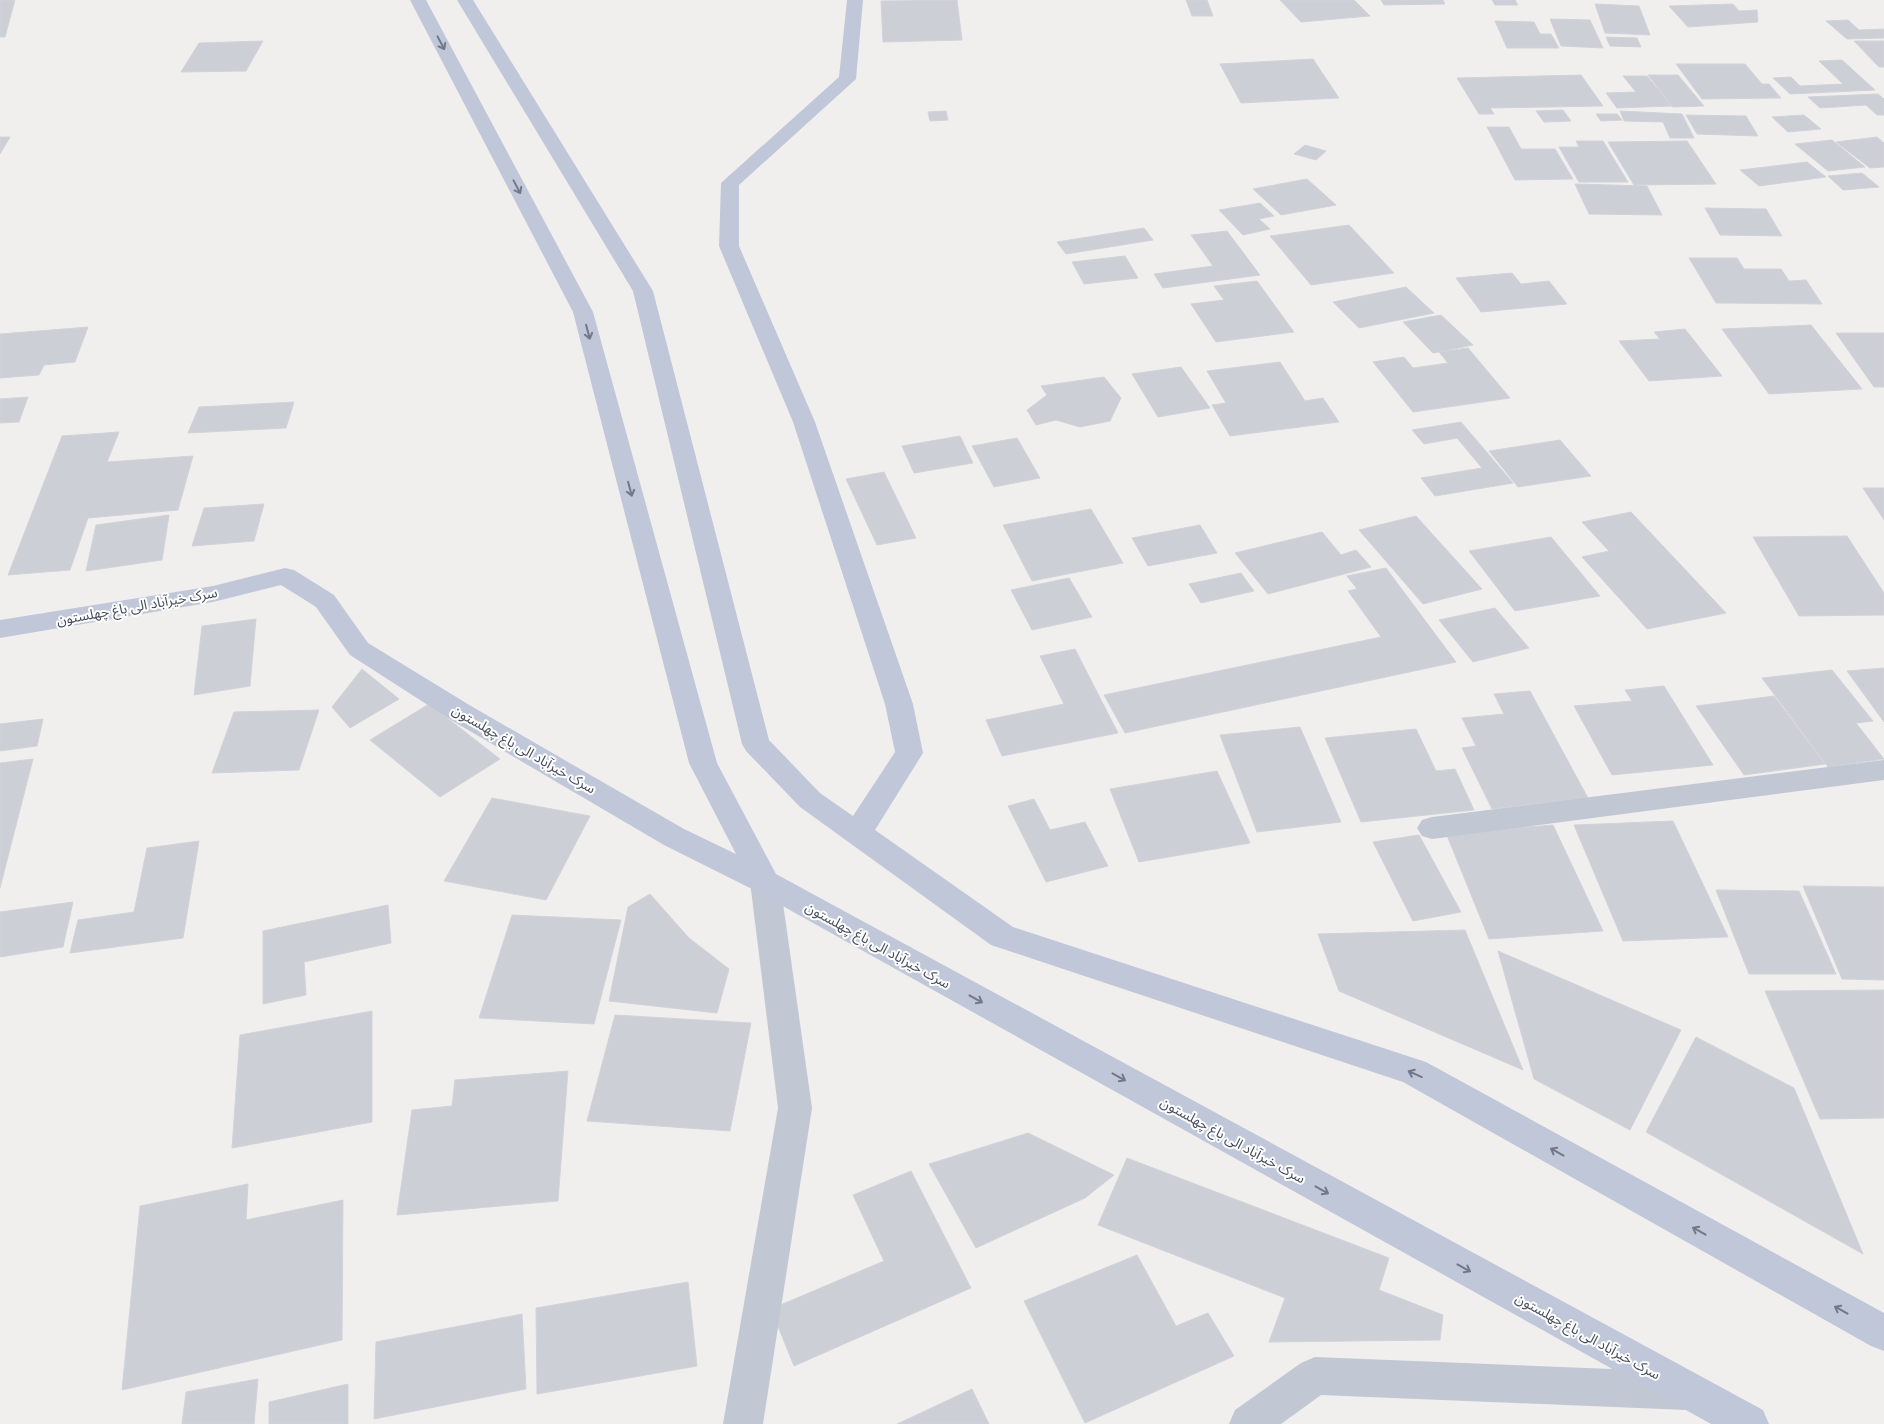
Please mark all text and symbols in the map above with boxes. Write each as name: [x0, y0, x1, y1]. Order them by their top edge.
one-way arrow: [437, 35, 446, 50]
one-way arrow: [512, 179, 522, 194]
one-way arrow: [584, 324, 594, 340]
one-way arrow: [626, 481, 635, 497]
street label: سرک خیرآباد الی باغ چهلستون: [55, 583, 219, 631]
street label: سرک خیرآباد الی باغ چهلستون: [448, 700, 599, 799]
street label: سرک خیرآباد الی باغ چهلستون: [801, 898, 954, 994]
one-way arrow: [969, 994, 983, 1004]
one-way arrow: [1408, 1068, 1423, 1078]
one-way arrow: [1111, 1072, 1126, 1082]
street label: سرک خیرآباد الی باغ چهلستون: [1156, 1093, 1309, 1189]
one-way arrow: [1550, 1147, 1565, 1157]
one-way arrow: [1314, 1185, 1329, 1195]
one-way arrow: [1693, 1225, 1707, 1235]
one-way arrow: [1457, 1263, 1472, 1273]
street label: سرک خیرآباد الی باغ چهلستون: [1511, 1289, 1664, 1385]
one-way arrow: [1835, 1304, 1849, 1314]

